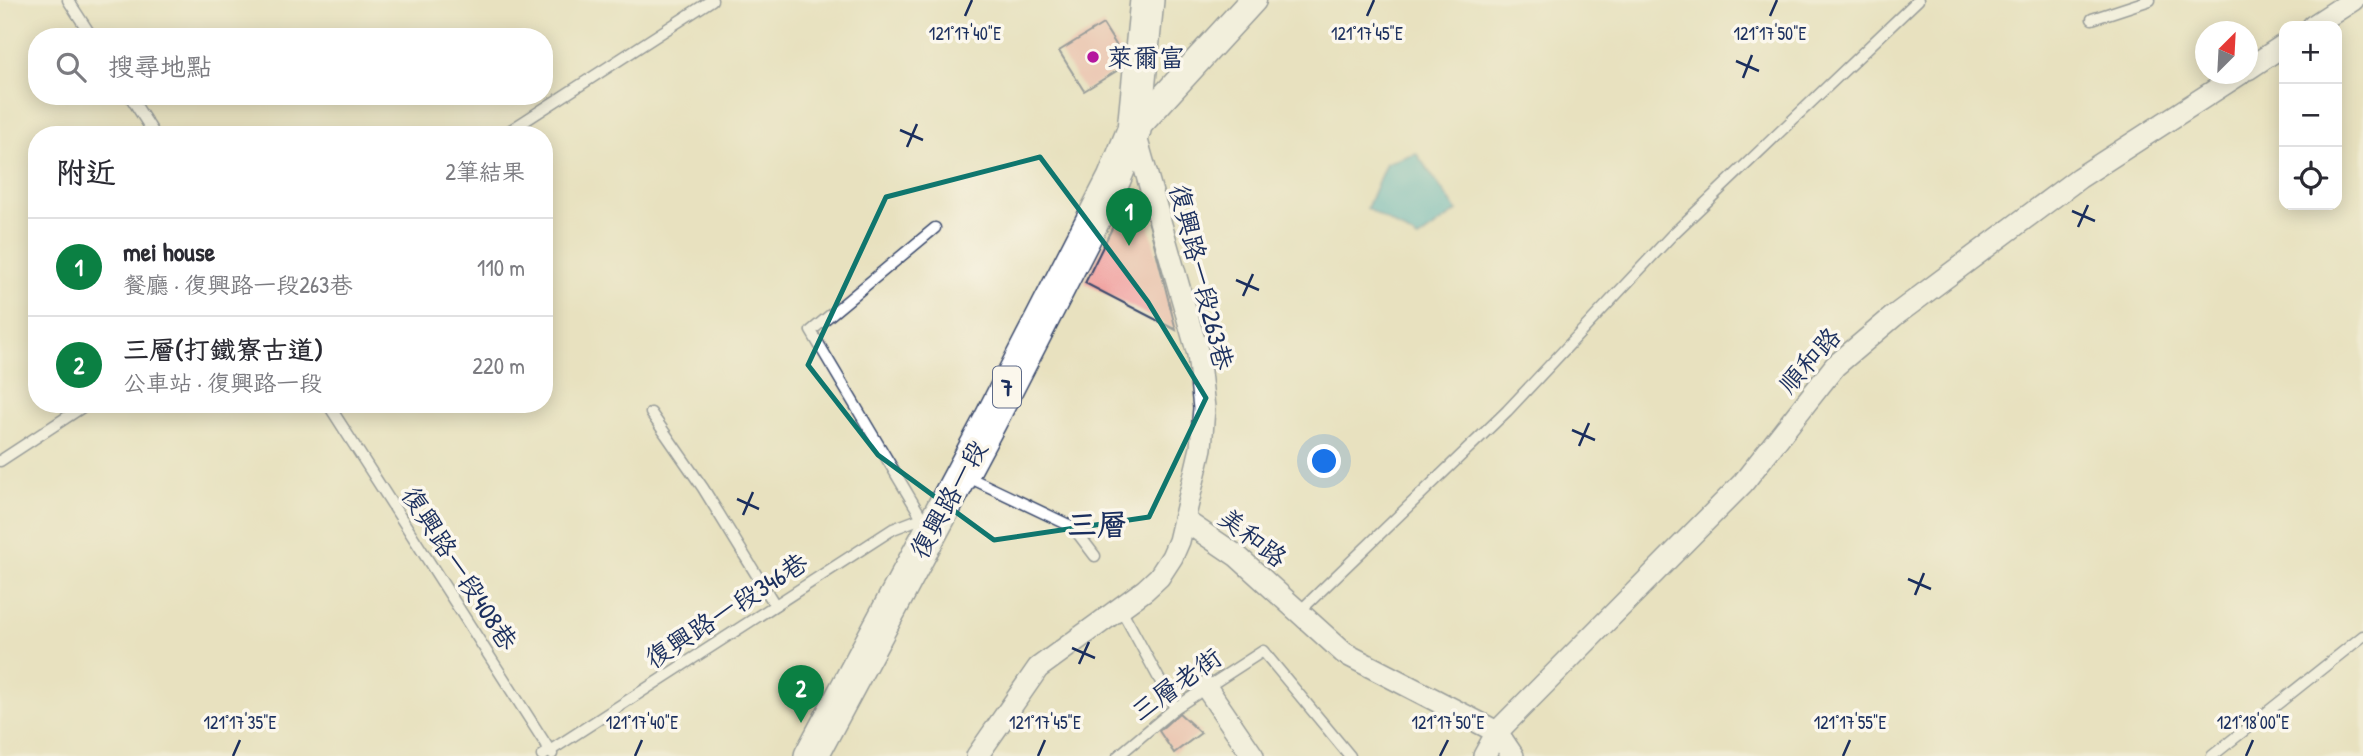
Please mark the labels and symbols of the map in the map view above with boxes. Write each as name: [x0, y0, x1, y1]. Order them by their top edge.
text: 121°17'40"E: [929, 21, 1001, 46]
text: 121°17'45"E: [1331, 21, 1403, 46]
text: 121°17'50"E: [1733, 21, 1807, 46]
north arrow: [2195, 21, 2258, 84]
place label: 萊爾富: [1107, 40, 1185, 75]
marker: 萊爾富: [1085, 49, 1101, 65]
street label: 復興路一段263巷: [1162, 180, 1242, 374]
pin: 1: [1106, 188, 1152, 246]
street label: 順和路: [1770, 319, 1848, 401]
road number: 7: [993, 366, 1021, 408]
street label: 復興路一段: [901, 434, 995, 564]
your location: [1307, 444, 1341, 478]
street label: 復興路一段408巷: [394, 479, 526, 657]
street label: 美和路: [1211, 499, 1295, 575]
district label: 三層: [1067, 504, 1127, 544]
street label: 復興路一段346巷: [638, 544, 814, 676]
street label: 三層老街: [1124, 639, 1228, 729]
pin: 2: [778, 665, 824, 723]
text: 121°17'35"E: [203, 710, 277, 735]
text: 121°17'40"E: [606, 710, 678, 735]
text: 121°17'45"E: [1009, 710, 1081, 735]
text: 121°17'50"E: [1411, 710, 1485, 735]
text: 121°17'55"E: [1814, 710, 1886, 735]
text: 121°18'00"E: [2217, 710, 2289, 735]

